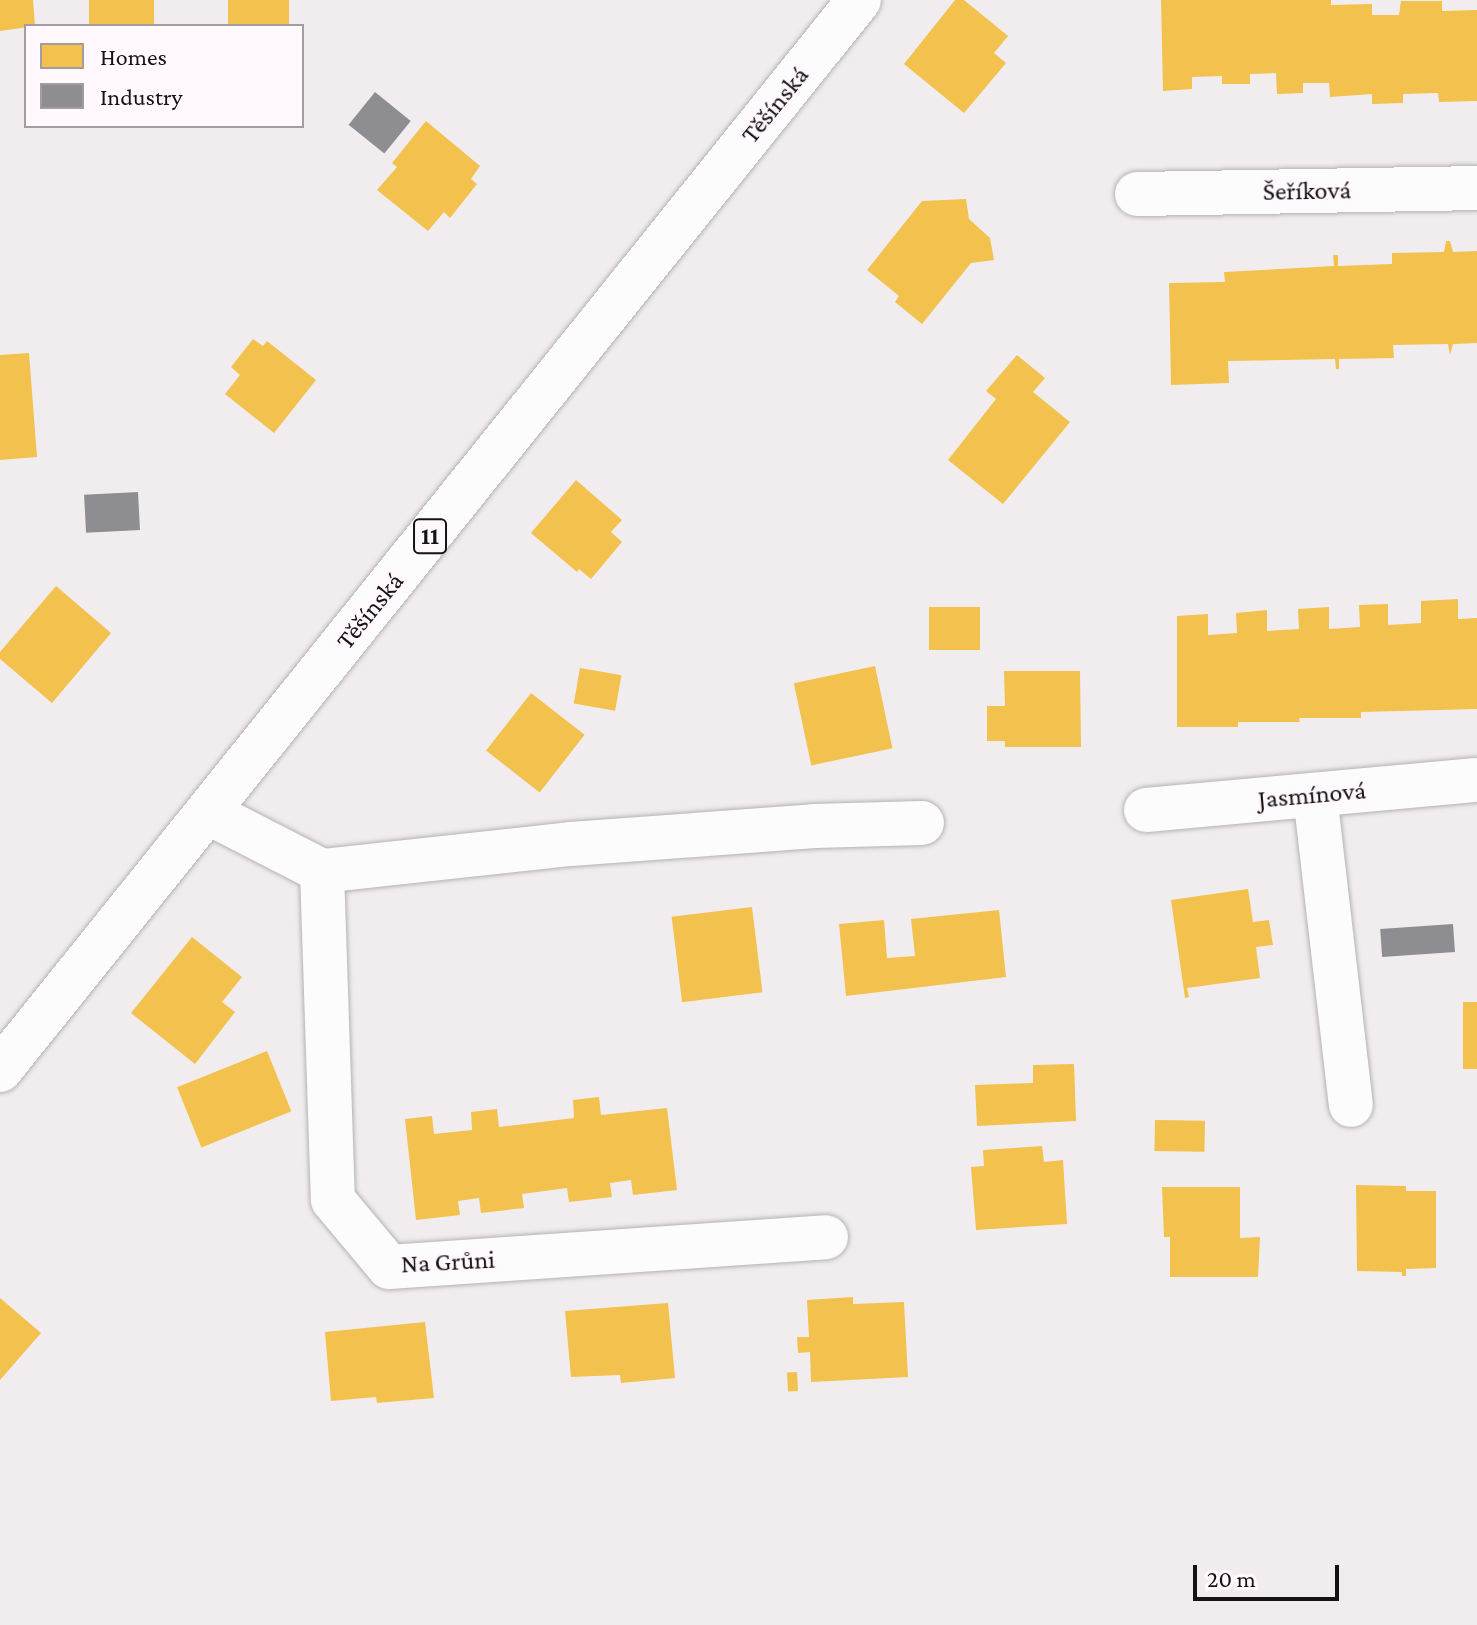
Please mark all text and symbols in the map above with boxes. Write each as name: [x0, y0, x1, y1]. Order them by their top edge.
legend: [24, 24, 304, 128]
text: Homes: [100, 43, 167, 70]
street label: Těšínská: [735, 60, 815, 150]
text: Industry: [100, 83, 183, 110]
street label: Šeříková: [1262, 175, 1352, 207]
road number: 11: [412, 516, 448, 556]
street label: Těšínská: [330, 566, 410, 656]
street label: Jasmínová: [1257, 775, 1367, 815]
street label: Na Grůni: [400, 1244, 496, 1280]
scale bar: [1197, 1549, 1343, 1599]
text: 20 m: [1207, 1565, 1256, 1592]

